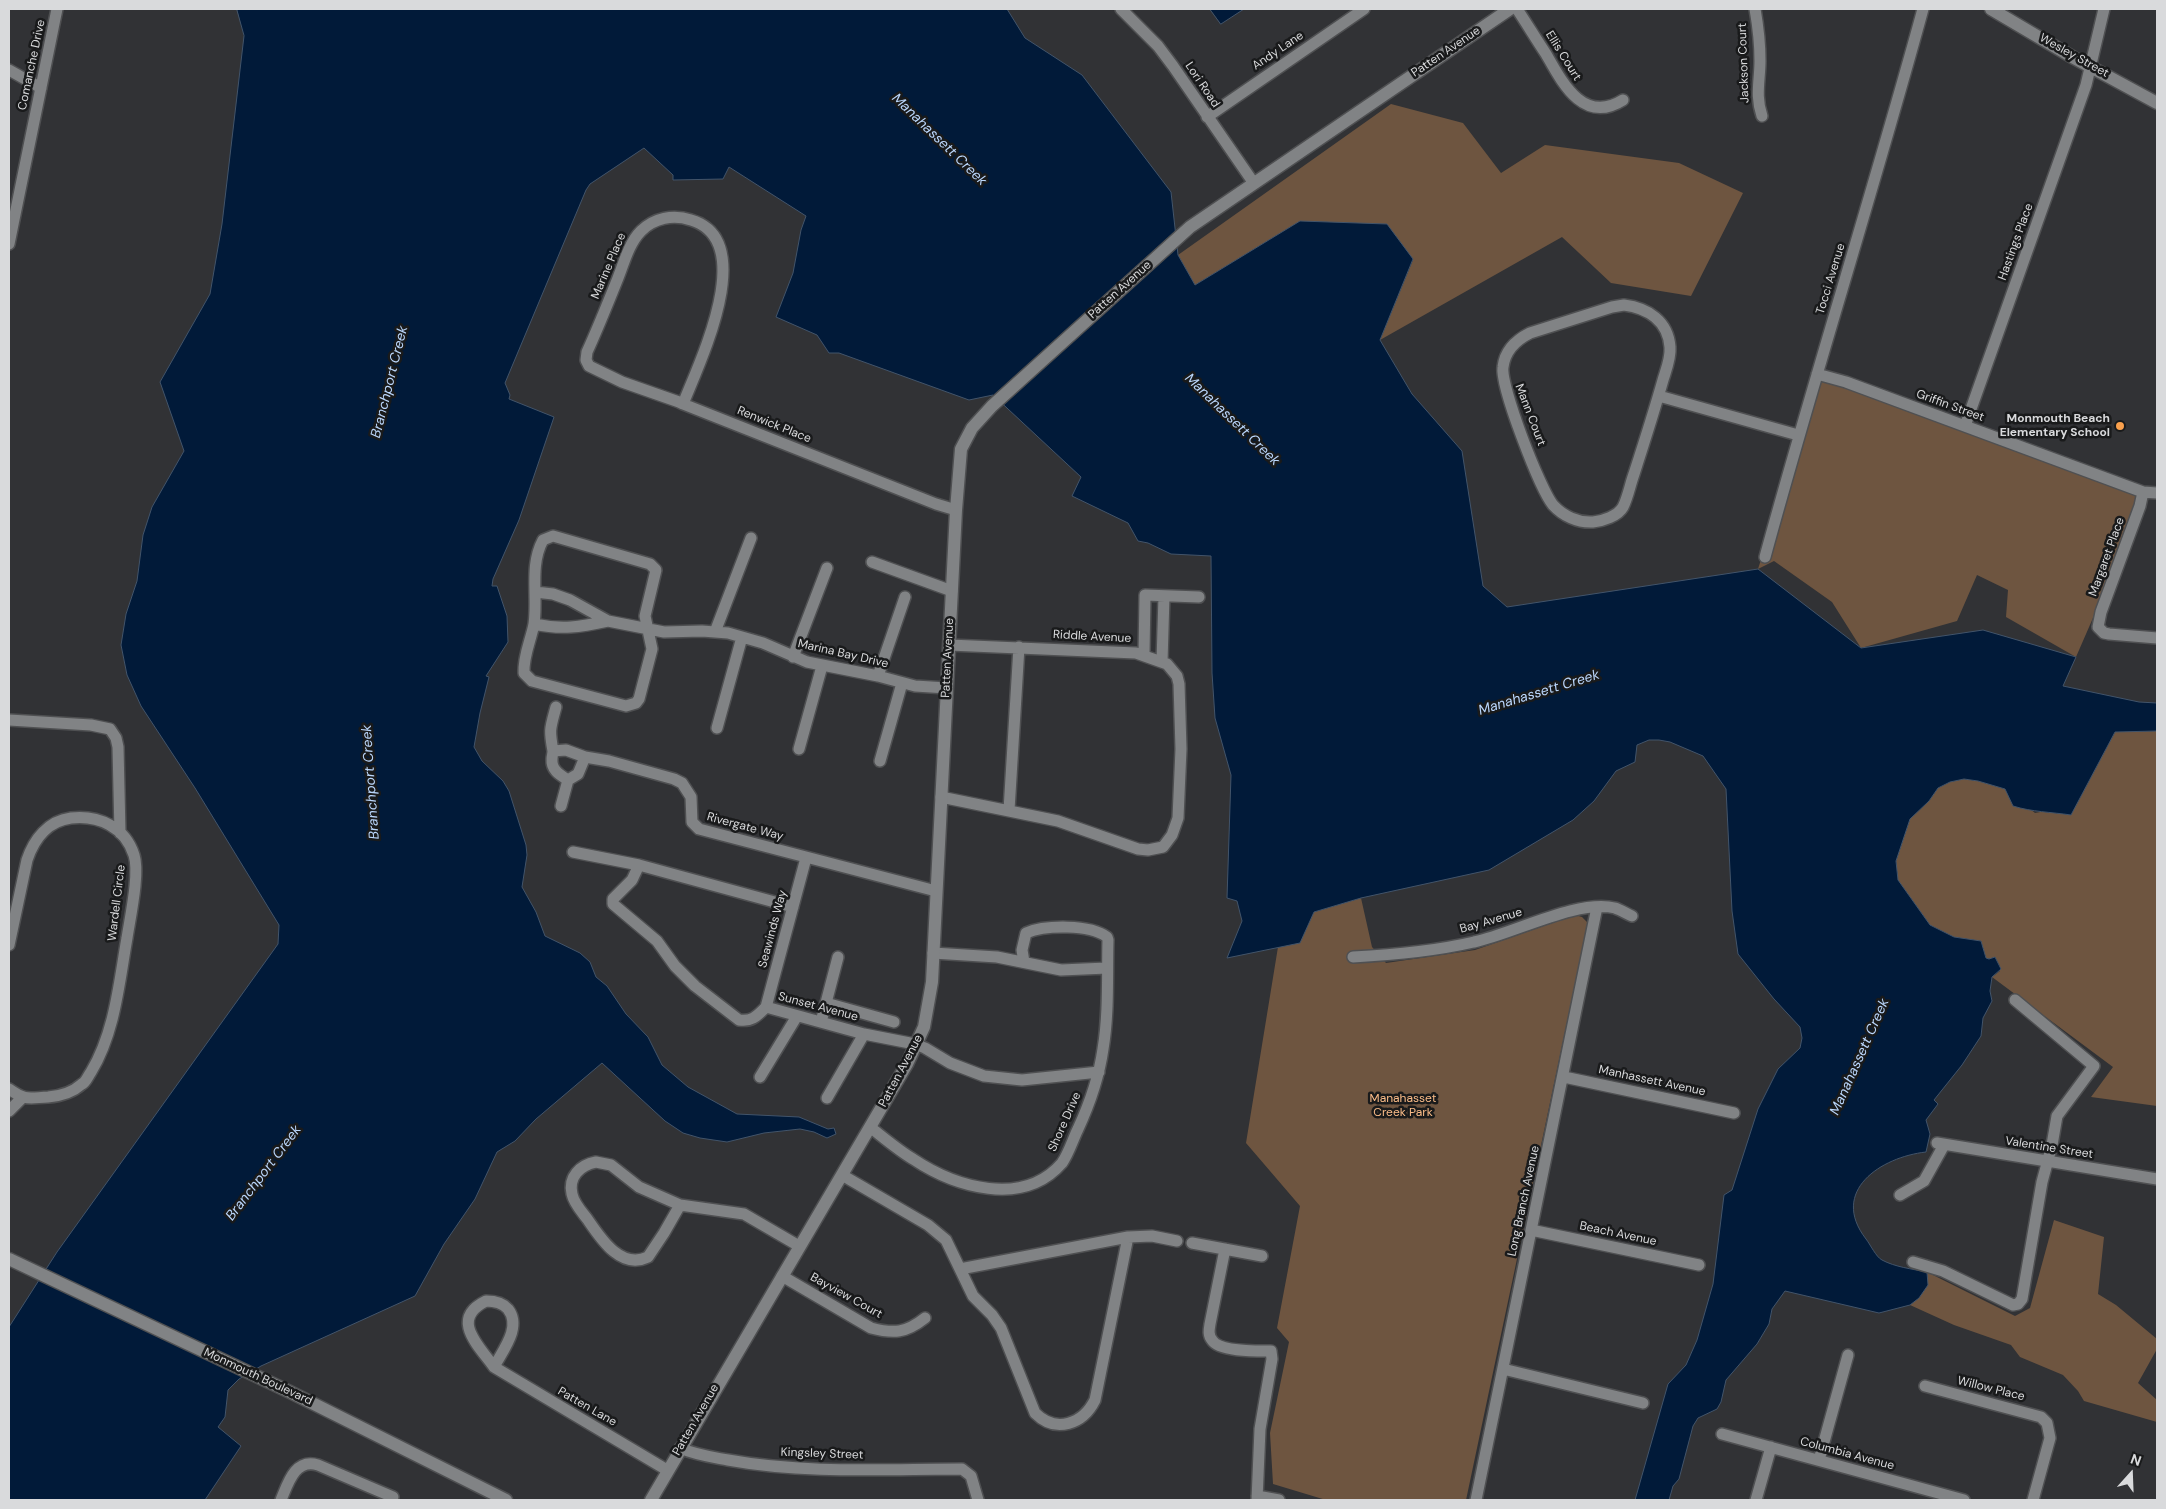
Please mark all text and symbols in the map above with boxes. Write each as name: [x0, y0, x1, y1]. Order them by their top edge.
street label: Comanche Drive: [15, 19, 49, 111]
street label: Jackson Court: [1735, 23, 1753, 103]
street label: Patten Avenue: [1409, 24, 1483, 80]
street label: Ellis Court: [1542, 28, 1584, 84]
street label: Andy Lane: [1250, 29, 1306, 73]
street label: Wesley Street: [2037, 31, 2111, 81]
street label: Lori Road: [1182, 60, 1222, 110]
water label: Manahassett Creek: [888, 90, 990, 190]
street label: Hastings Place: [1995, 202, 2037, 282]
street label: Marine Place: [589, 231, 629, 301]
street label: Tocci Avenue: [1813, 242, 1849, 316]
street label: Patten Avenue: [1085, 258, 1155, 322]
water label: Branchport Creek: [368, 324, 412, 440]
water label: Manahassett Creek: [1181, 370, 1283, 470]
street label: Mann Court: [1512, 382, 1548, 448]
street label: Griffin Street: [1914, 387, 1986, 425]
street label: Renwick Place: [735, 404, 813, 446]
place label: Monmouth Beach Elementary School: [2000, 412, 2110, 440]
marker: Monmouth Beach Elementary School: [2114, 420, 2126, 432]
street label: Margaret Place: [2086, 516, 2128, 598]
street label: Patten Avenue: [939, 618, 957, 698]
street label: Riddle Avenue: [1052, 628, 1132, 646]
street label: Marina Bay Drive: [796, 637, 890, 671]
water label: Manahassett Creek: [1476, 667, 1602, 719]
water label: Branchport Creek: [359, 724, 383, 840]
street label: Rivergate Way: [705, 810, 785, 844]
street label: Wardell Circle: [105, 864, 129, 942]
street label: Seawinds Way: [756, 889, 790, 969]
street label: Bay Avenue: [1458, 905, 1524, 937]
street label: Sunset Avenue: [777, 989, 859, 1025]
water label: Manahassett Creek: [1827, 996, 1893, 1118]
street label: Patten Avenue: [876, 1032, 926, 1110]
street label: Manhassett Avenue: [1597, 1063, 1707, 1099]
street label: Shore Drive: [1045, 1090, 1085, 1154]
park label: Manahasset Creek Park: [1370, 1092, 1436, 1120]
water label: Branchport Creek: [223, 1122, 305, 1224]
street label: Valentine Street: [2004, 1134, 2094, 1162]
street label: Long Branch Avenue: [1505, 1144, 1543, 1258]
street label: Beach Avenue: [1578, 1219, 1658, 1249]
street label: Bayview Court: [807, 1270, 885, 1322]
street label: Monmouth Boulevard: [201, 1345, 315, 1409]
street label: Willow Place: [1956, 1374, 2026, 1404]
street label: Patten Avenue: [670, 1382, 722, 1458]
street label: Patten Lane: [555, 1384, 619, 1430]
street label: Columbia Avenue: [1798, 1435, 1896, 1473]
street label: Kingsley Street: [780, 1445, 864, 1463]
north arrow: [2106, 1449, 2156, 1499]
text: N: [2128, 1450, 2144, 1470]

